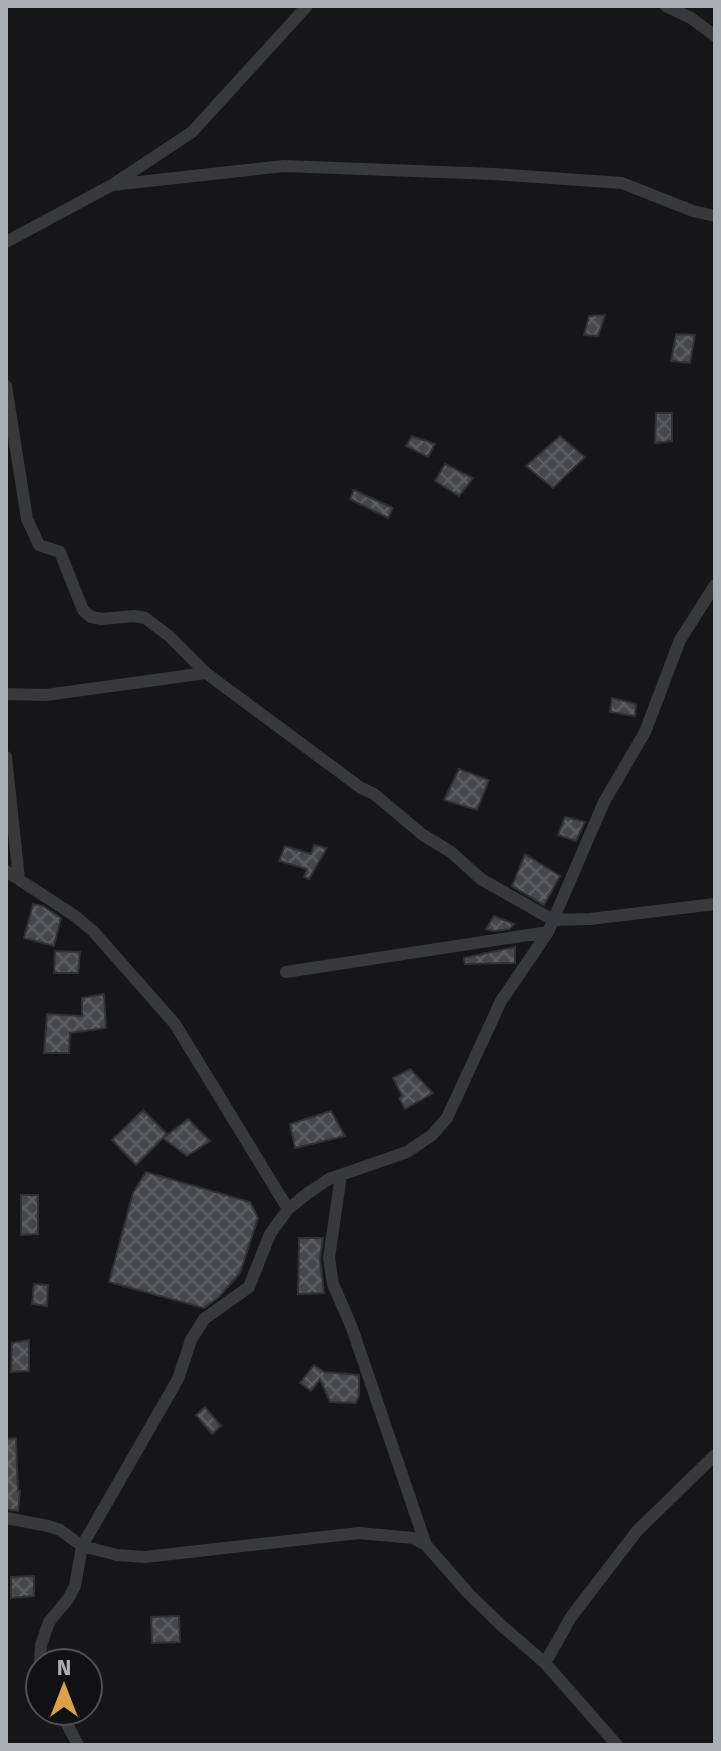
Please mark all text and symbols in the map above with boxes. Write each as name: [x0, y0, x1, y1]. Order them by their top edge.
north arrow: [24, 1647, 104, 1727]
text: N: [57, 1654, 71, 1681]

